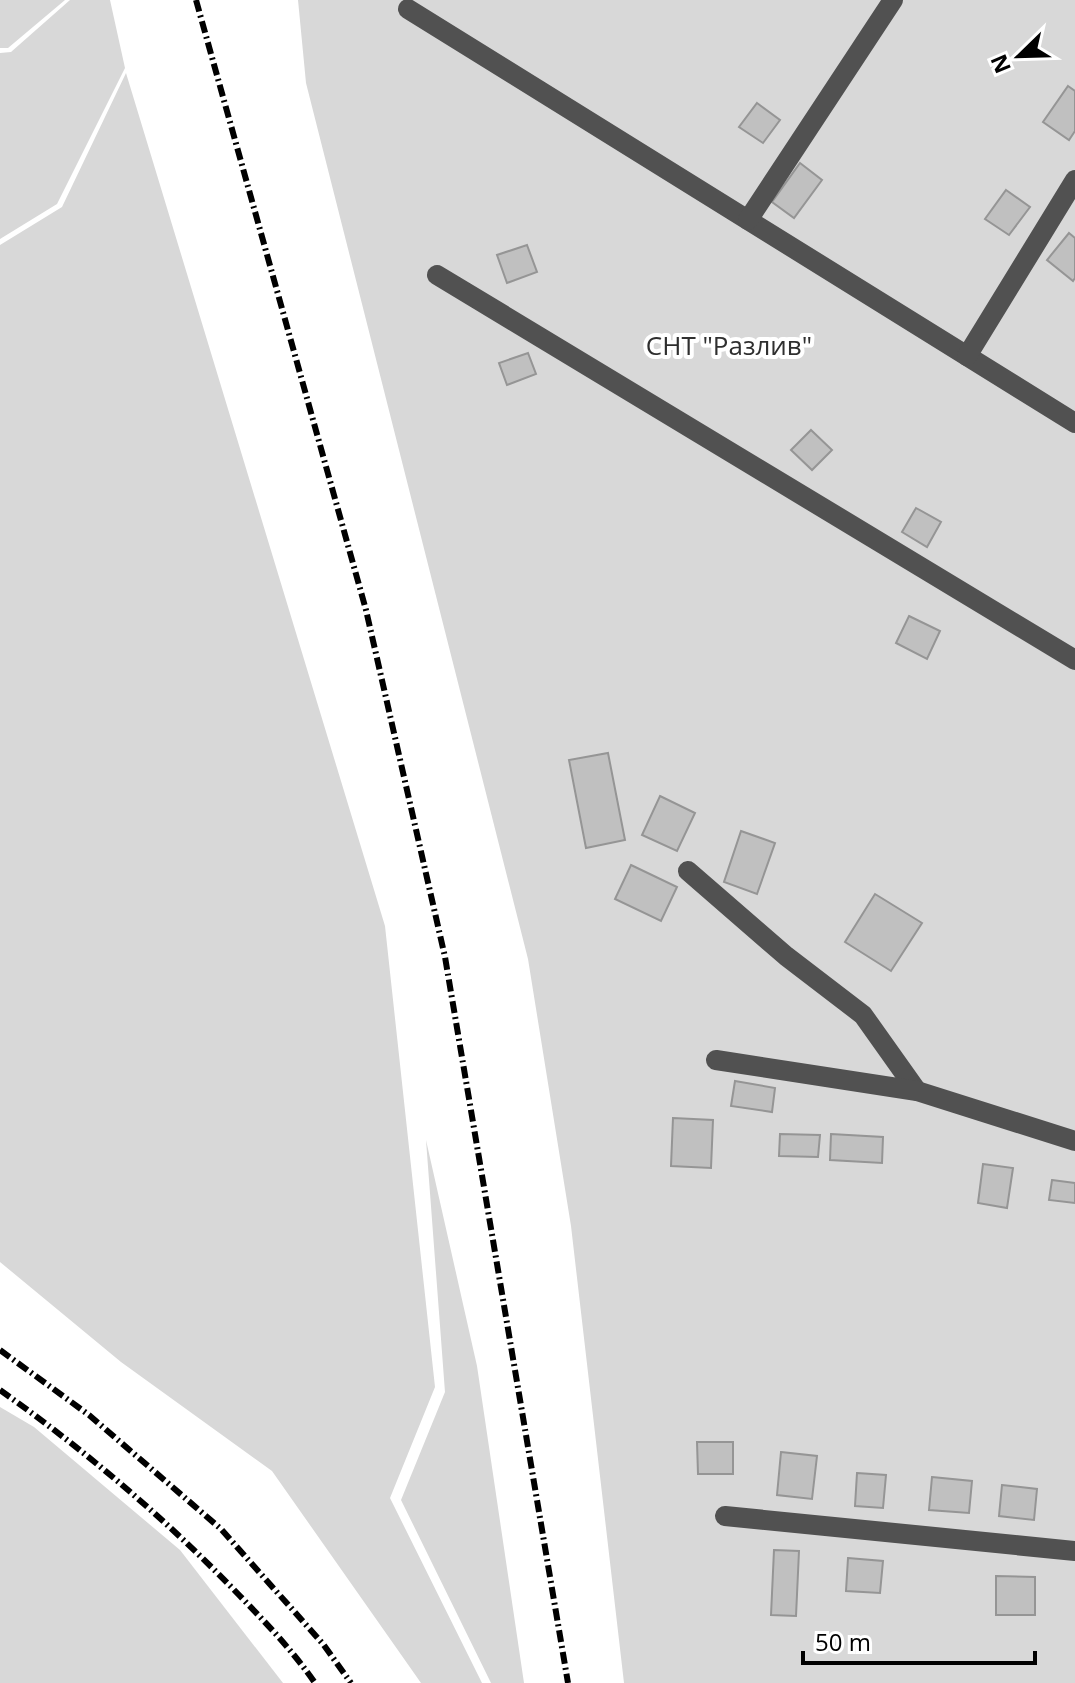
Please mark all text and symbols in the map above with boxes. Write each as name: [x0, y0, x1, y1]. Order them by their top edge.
north arrow: [979, 16, 1059, 96]
text: N: [982, 50, 1017, 78]
park label: СНТ "Разлив": [646, 327, 812, 363]
scale bar: [803, 1615, 1035, 1665]
text: 50 m: [815, 1625, 871, 1658]

